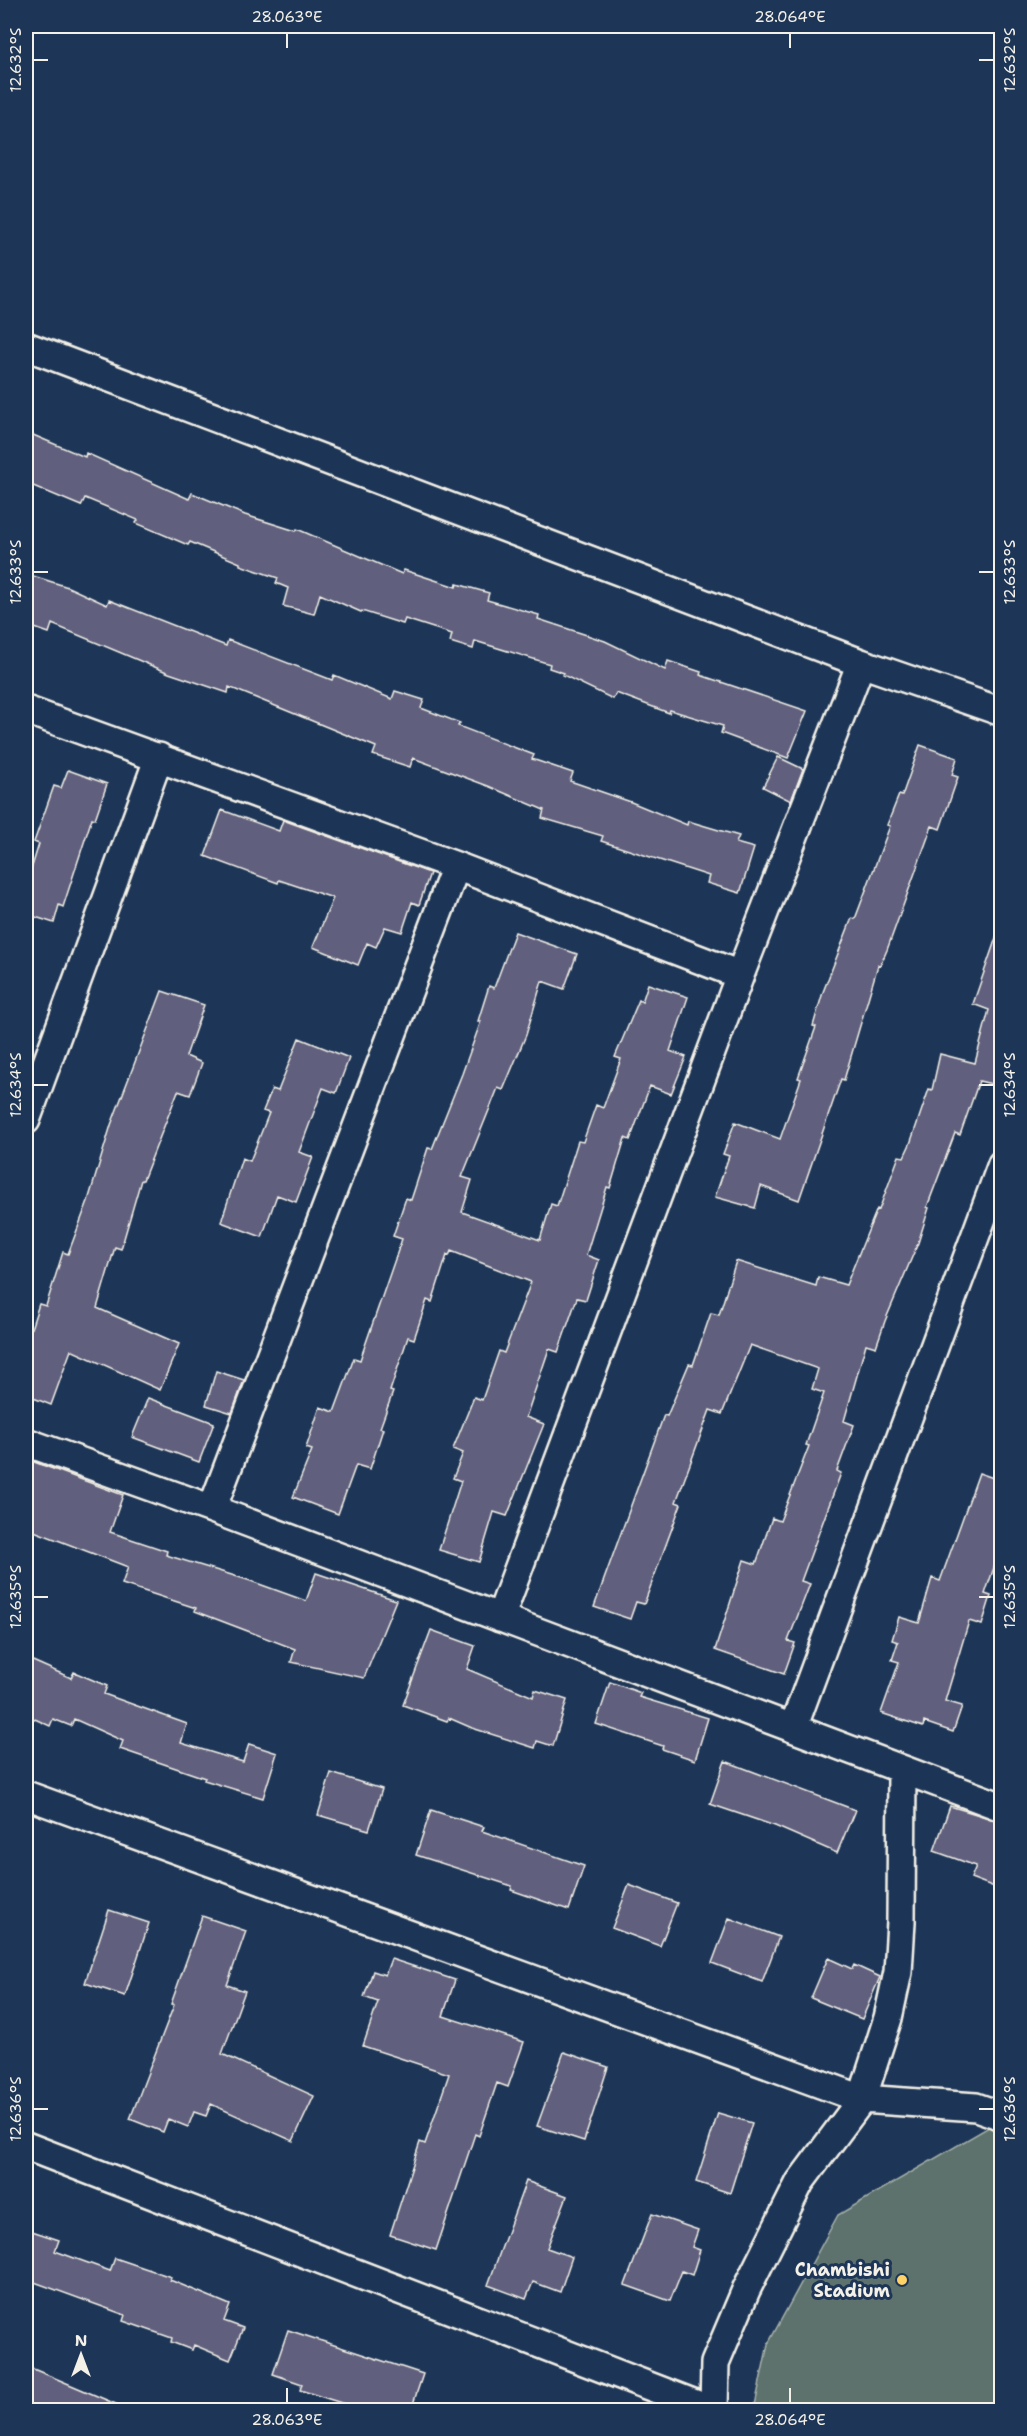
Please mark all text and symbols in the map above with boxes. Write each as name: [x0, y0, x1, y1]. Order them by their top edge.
text: 28.063°E: [252, 7, 322, 27]
text: 28.064°E: [754, 7, 826, 27]
text: 12.632°S: [6, 28, 26, 92]
text: 12.632°S: [1000, 28, 1020, 92]
text: 12.633°S: [6, 540, 26, 604]
text: 12.633°S: [1000, 540, 1020, 604]
text: 12.634°S: [6, 1052, 26, 1118]
text: 12.634°S: [1000, 1052, 1020, 1118]
text: 12.635°S: [6, 1565, 26, 1629]
text: 12.635°S: [1000, 1565, 1020, 1629]
text: 12.636°S: [6, 2076, 26, 2142]
text: 12.636°S: [1000, 2076, 1020, 2142]
place label: Chambishi Stadium: [795, 2258, 891, 2303]
marker: Chambishi Stadium: [895, 2273, 909, 2287]
north arrow: [51, 2325, 111, 2385]
text: N: [75, 2330, 87, 2351]
text: 28.063°E: [252, 2410, 322, 2430]
text: 28.064°E: [754, 2410, 826, 2430]

